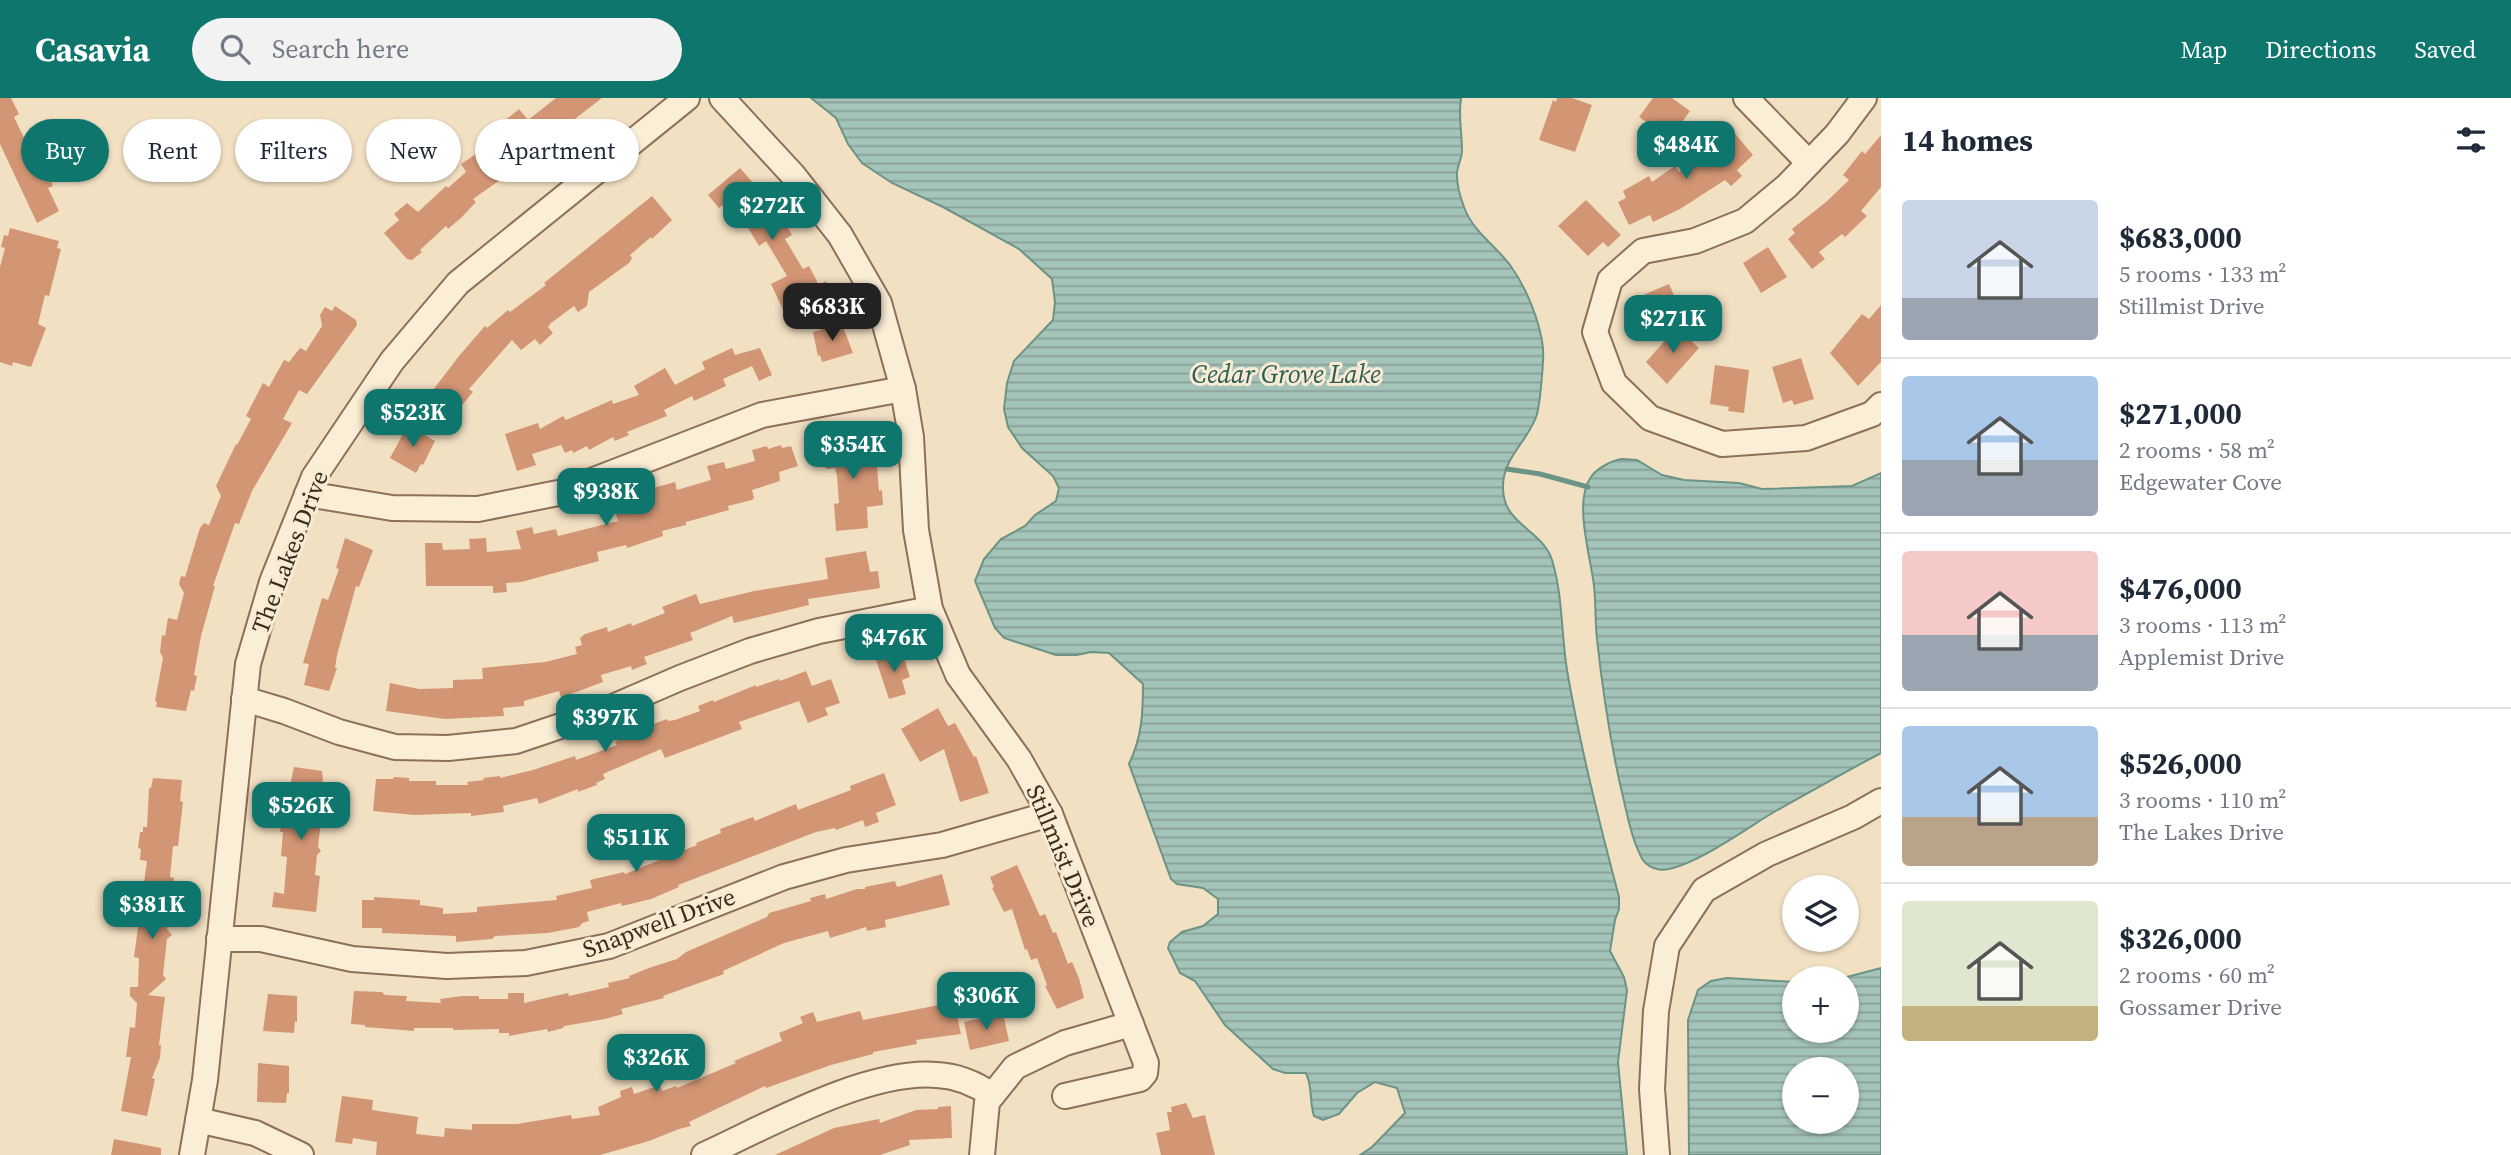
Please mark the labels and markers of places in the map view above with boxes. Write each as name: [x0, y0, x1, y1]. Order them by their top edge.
pin: $484K: [1637, 122, 1735, 181]
pin: $272K: [723, 183, 821, 242]
pin: $683K: [783, 284, 881, 343]
pin: $271K: [1624, 296, 1722, 355]
pin: $523K: [364, 390, 462, 449]
pin: $354K: [804, 422, 902, 481]
pin: $938K: [557, 468, 655, 528]
pin: $476K: [845, 614, 943, 674]
pin: $397K: [556, 694, 654, 754]
pin: $526K: [252, 782, 350, 842]
pin: $511K: [587, 814, 685, 874]
pin: $381K: [103, 882, 201, 941]
pin: $306K: [937, 972, 1035, 1032]
pin: $326K: [607, 1034, 705, 1094]

